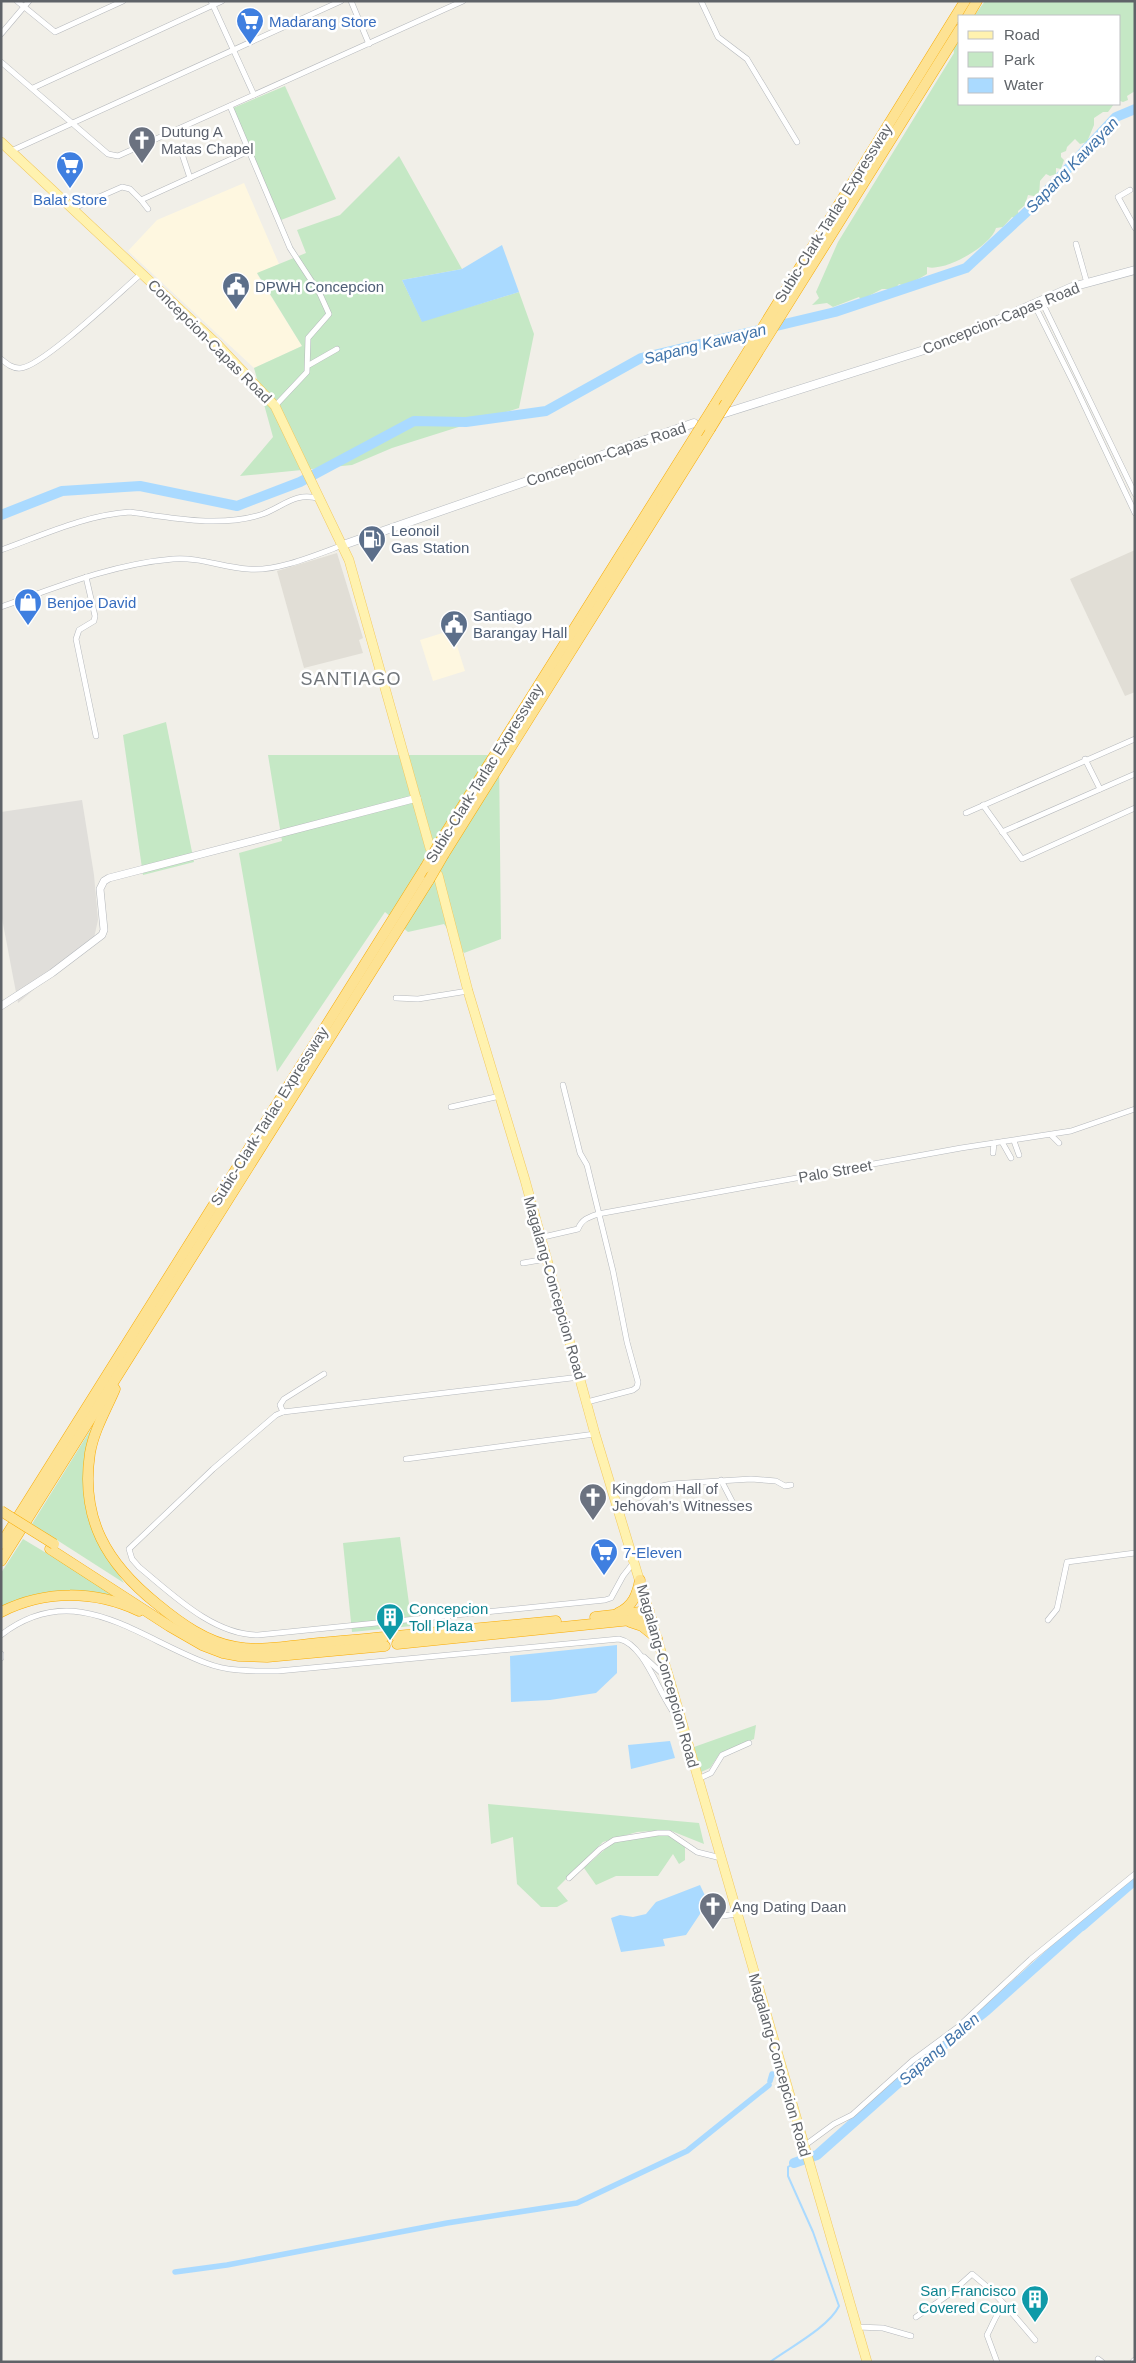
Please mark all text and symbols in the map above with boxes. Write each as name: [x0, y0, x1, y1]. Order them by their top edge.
supermarket icon: Madarang Store: [235, 6, 265, 45]
place label: Madarang Store: [269, 13, 377, 30]
legend: [958, 15, 1121, 105]
text: Road: [1004, 26, 1040, 43]
text: Park: [1004, 51, 1035, 68]
text: Water: [1004, 76, 1043, 93]
water label: Sapang Kawayan: [1022, 114, 1122, 216]
street label: Subic-Clark-Tarlac Expressway: [771, 120, 895, 306]
place label: Dutung A Matas Chapel: [161, 123, 254, 157]
church icon: Dutung A Matas Chapel: [127, 125, 157, 164]
supermarket icon: Balat Store: [55, 150, 85, 189]
place label: Balat Store: [33, 191, 107, 208]
public building icon: DPWH Concepcion: [221, 271, 251, 310]
street label: Concepcion-Capas Road: [145, 276, 275, 406]
place label: DPWH Concepcion: [255, 278, 384, 295]
street label: Concepcion-Capas Road: [920, 279, 1082, 357]
water label: Sapang Kawayan: [642, 321, 768, 367]
street label: Concepcion-Capas Road: [524, 419, 688, 489]
place label: Leonoil Gas Station: [391, 522, 469, 556]
fuel station icon: Leonoil Gas Station: [357, 524, 387, 563]
shop icon: Benjoe David: [13, 587, 43, 626]
place label: Benjoe David: [47, 594, 136, 611]
place label: Santiago Barangay Hall: [473, 607, 567, 641]
public building icon: Santiago Barangay Hall: [439, 609, 469, 648]
district label: SANTIAGO: [300, 669, 402, 689]
street label: Subic-Clark-Tarlac Expressway: [422, 680, 546, 866]
street label: Subic-Clark-Tarlac Expressway: [207, 1023, 331, 1209]
street label: Palo Street: [797, 1156, 874, 1186]
street label: Magalang-Concepcion Road: [521, 1194, 589, 1382]
place label: Kingdom Hall of Jehovah's Witnesses: [612, 1480, 752, 1514]
church icon: Kingdom Hall of Jehovah's Witnesses: [578, 1482, 608, 1521]
supermarket icon: 7-Eleven: [589, 1537, 619, 1576]
place label: 7-Eleven: [623, 1544, 682, 1561]
street label: Magalang-Concepcion Road: [634, 1582, 702, 1770]
place label: Concepcion Toll Plaza: [409, 1600, 488, 1634]
building icon: Concepcion Toll Plaza: [375, 1602, 405, 1641]
church icon: Ang Dating Daan: [698, 1891, 728, 1930]
place label: Ang Dating Daan: [732, 1898, 846, 1915]
street label: Magalang-Concepcion Road: [746, 1971, 814, 2159]
water label: Sapang Balen: [895, 2010, 983, 2088]
place label: San Francisco Covered Court: [918, 2282, 1017, 2316]
building icon: San Francisco Covered Court: [1020, 2284, 1050, 2323]

